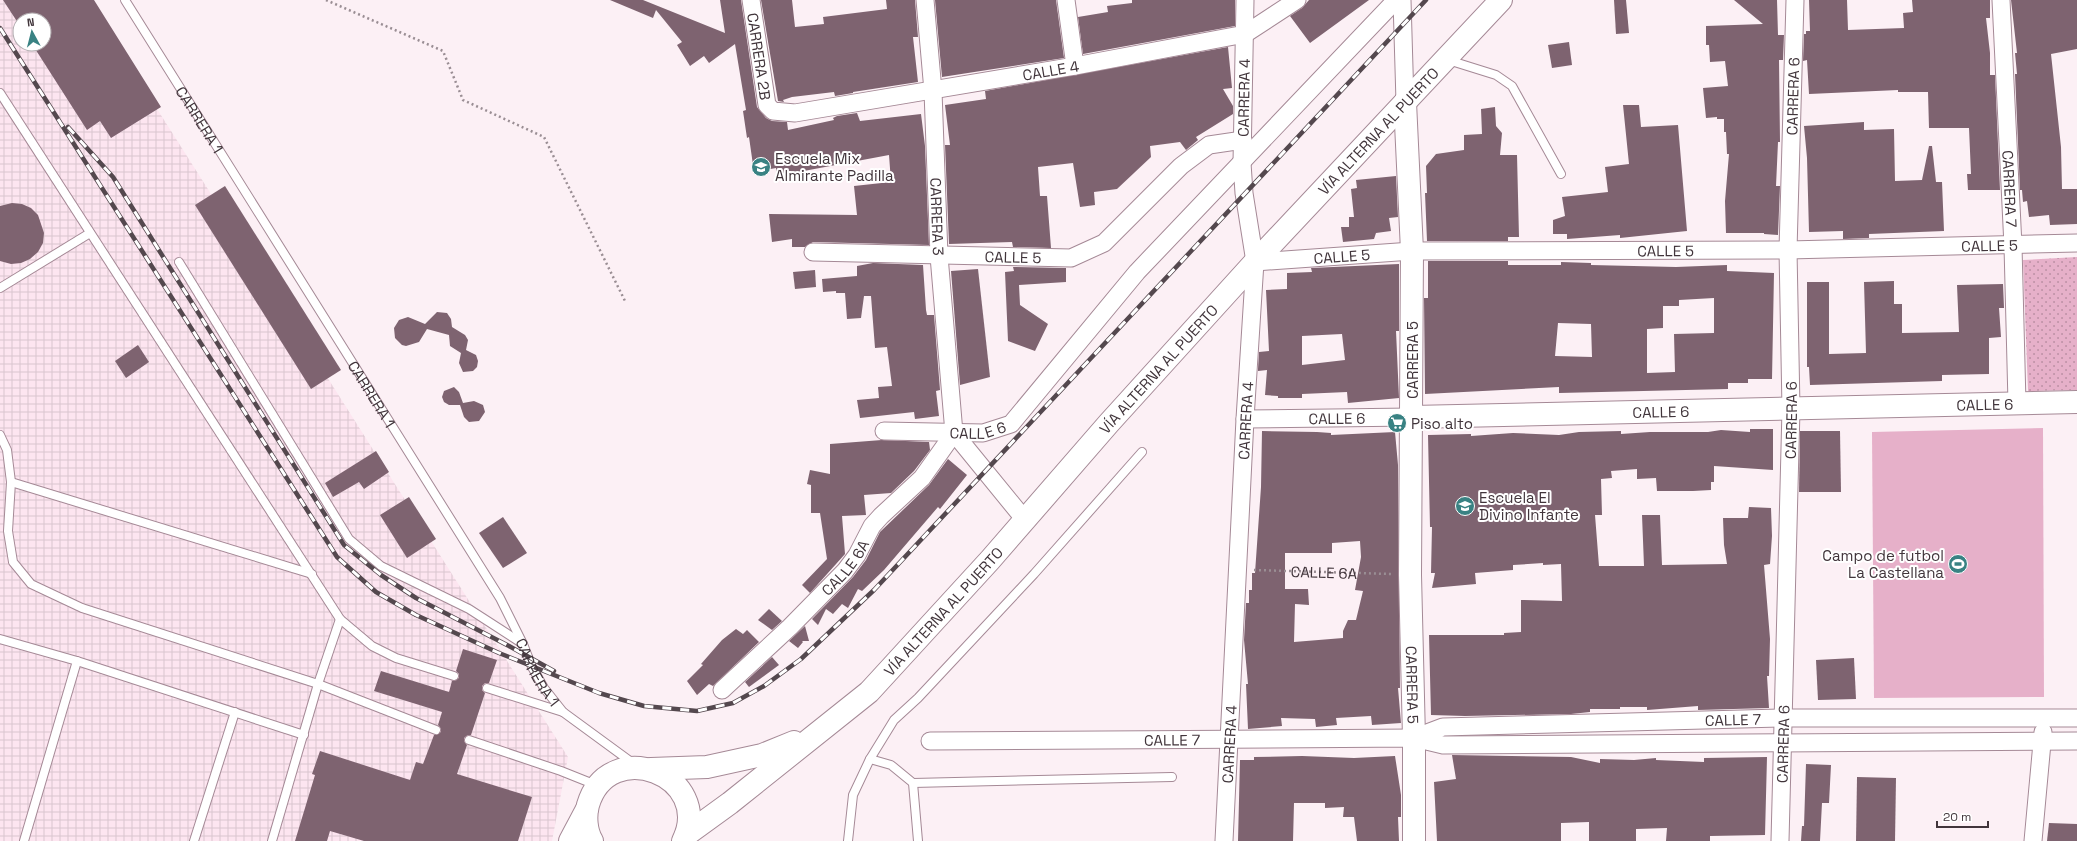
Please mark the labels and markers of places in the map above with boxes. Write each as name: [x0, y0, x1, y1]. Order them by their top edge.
place label: Escuela Mix Almirante Padilla: [775, 149, 894, 185]
school or university icon: Escuela Mix Almirante Padilla: [750, 156, 772, 178]
supermarket icon: Piso alto: [1386, 412, 1408, 434]
place label: Piso alto: [1411, 414, 1473, 433]
place label: Escuela El Divino Infante: [1479, 488, 1579, 524]
school or university icon: Escuela El Divino Infante: [1454, 495, 1476, 517]
place label: Campo de futbol La Castellana: [1822, 546, 1944, 582]
sports icon: Campo de futbol La Castellana: [1947, 553, 1969, 575]

